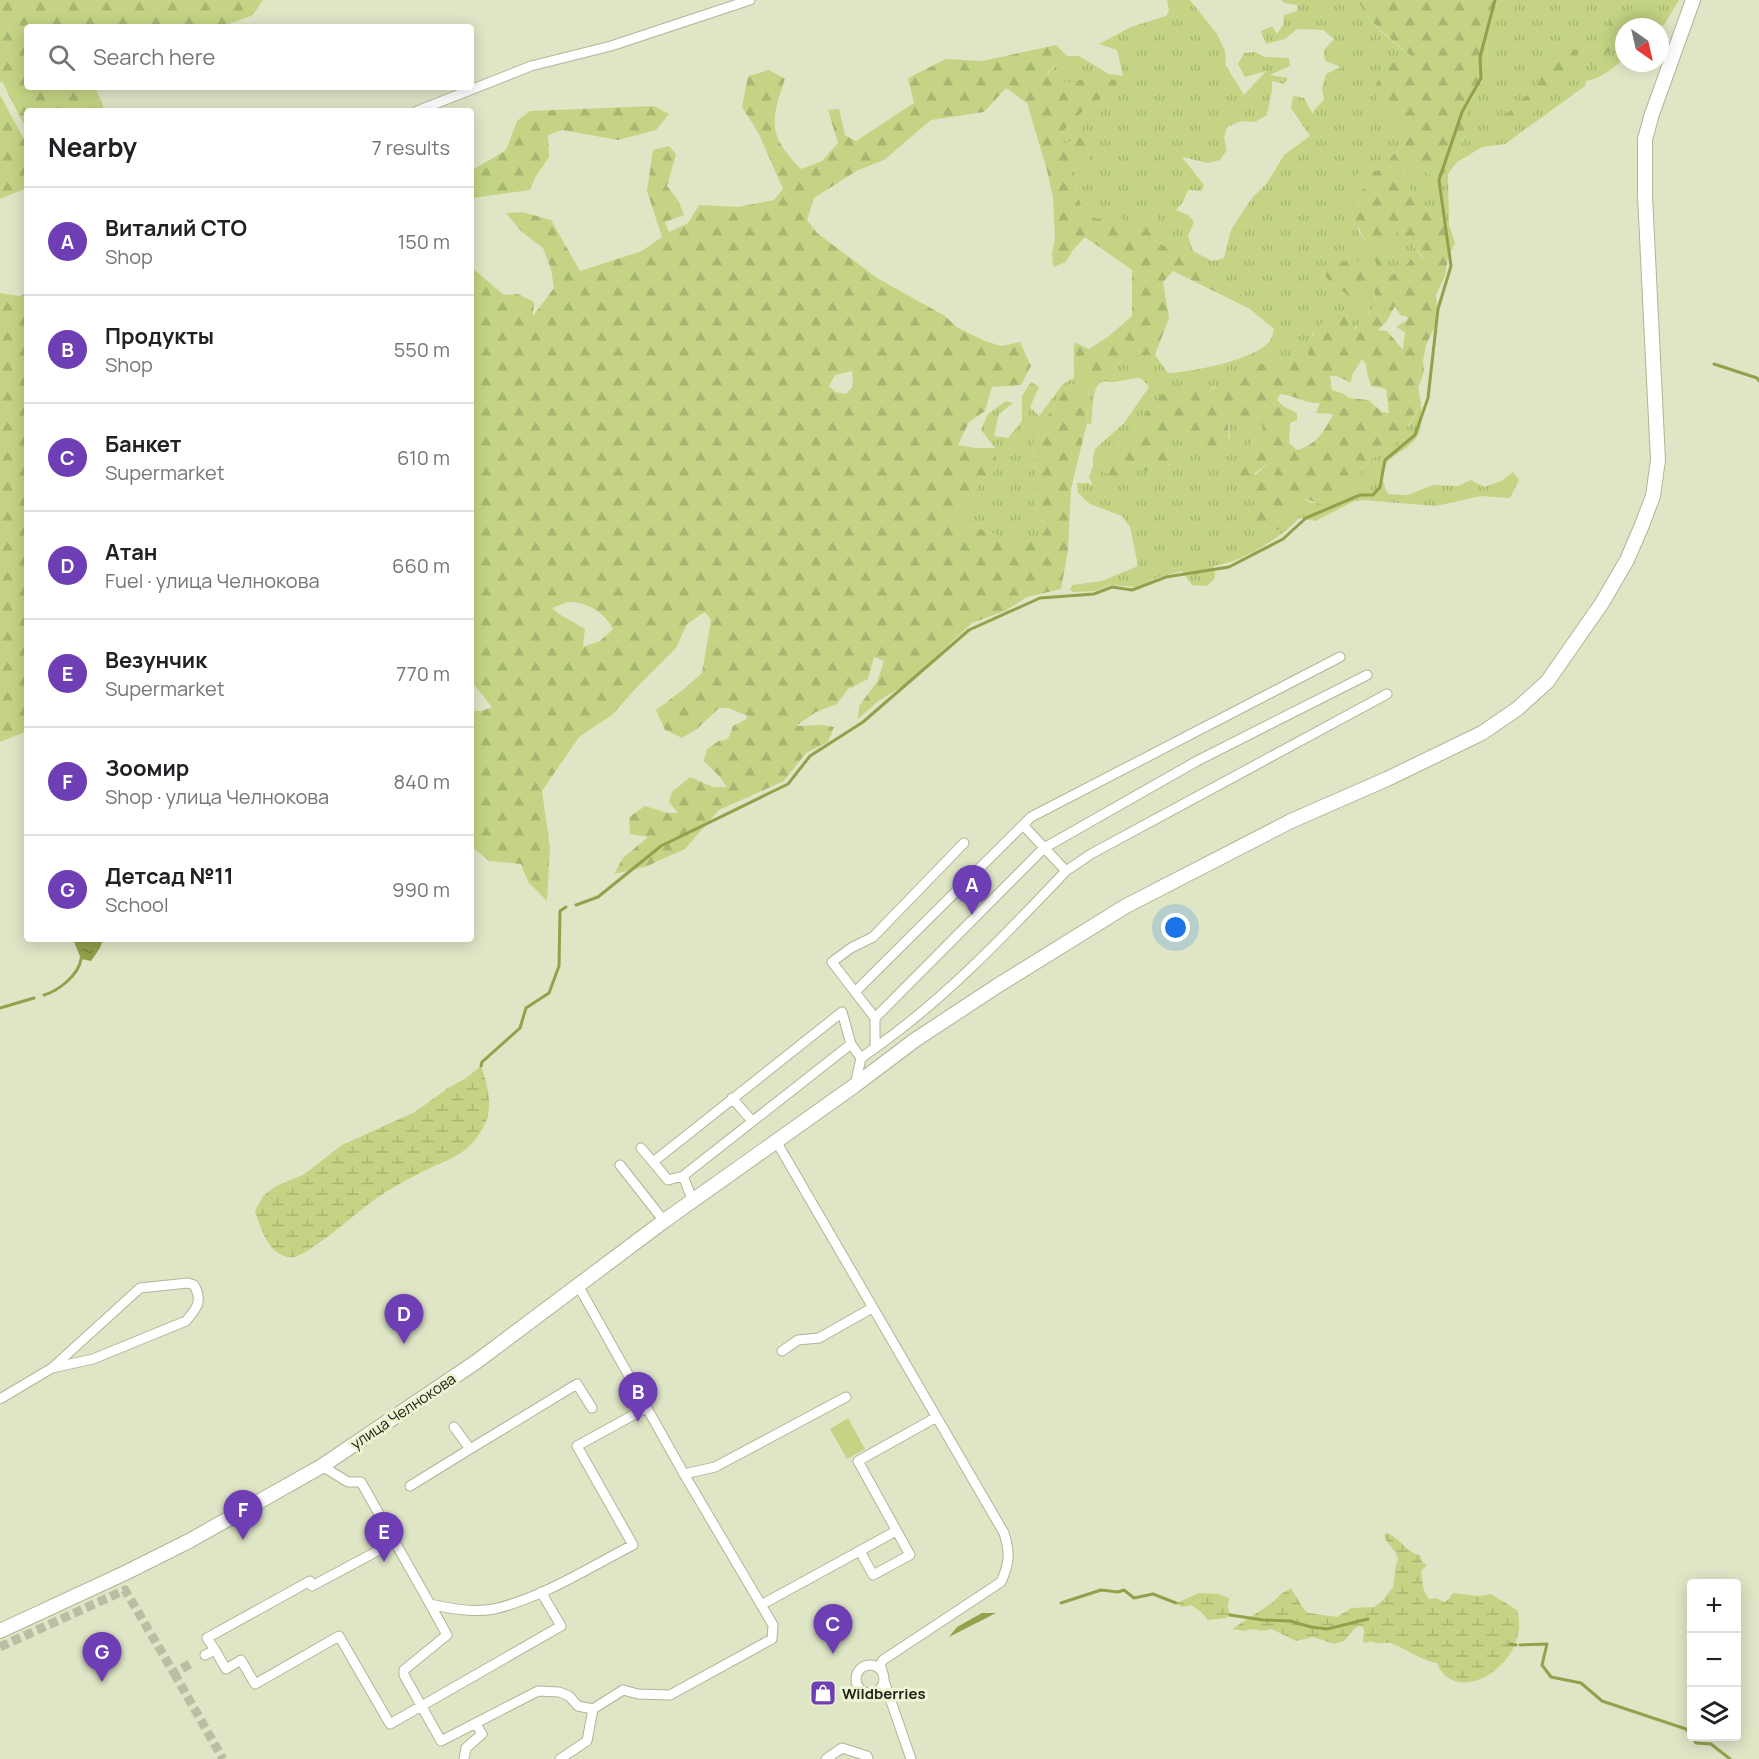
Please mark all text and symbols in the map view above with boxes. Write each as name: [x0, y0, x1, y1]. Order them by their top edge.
north arrow: [1615, 18, 1669, 72]
search box: [24, 24, 474, 90]
icon: search: [45, 41, 78, 74]
text: Search here: [93, 42, 215, 72]
text: Nearby: [48, 129, 137, 165]
text: 7 results: [372, 134, 450, 161]
text: Виталий СТО: [105, 213, 247, 243]
text: A: [61, 228, 74, 255]
text: 150 m: [397, 228, 450, 255]
text: Shop: [105, 243, 153, 270]
text: Продукты: [105, 321, 214, 351]
text: B: [61, 336, 74, 363]
text: 550 m: [394, 336, 450, 363]
text: Shop: [105, 351, 153, 378]
text: Банкет: [105, 429, 181, 459]
text: C: [60, 444, 75, 471]
text: 610 m: [397, 444, 450, 471]
text: Supermarket: [105, 459, 225, 486]
text: Атан: [105, 537, 158, 567]
text: D: [60, 552, 75, 579]
text: 660 m: [392, 552, 450, 579]
text: Fuel · улица Челнокова: [105, 567, 320, 594]
text: Везунчик: [105, 645, 207, 675]
text: E: [62, 660, 73, 687]
text: 770 m: [396, 660, 450, 687]
text: Supermarket: [105, 675, 225, 702]
text: Зоомир: [105, 753, 189, 783]
text: F: [62, 768, 73, 795]
text: 840 m: [393, 768, 450, 795]
text: Shop · улица Челнокова: [105, 783, 329, 810]
text: Детсад №11: [105, 861, 234, 891]
pin: A: [952, 866, 992, 915]
text: G: [60, 876, 75, 903]
text: 990 m: [392, 876, 450, 903]
text: School: [105, 891, 169, 918]
your location: [1161, 913, 1190, 942]
pin: D: [384, 1294, 424, 1344]
street label: улица Челнокова: [346, 1368, 460, 1454]
pin: B: [618, 1372, 658, 1422]
pin: F: [224, 1490, 262, 1540]
pin: E: [364, 1512, 404, 1562]
map controls: [1687, 1579, 1741, 1741]
button: +: [1687, 1579, 1741, 1633]
pin: C: [814, 1604, 852, 1654]
pin: G: [82, 1632, 122, 1682]
button: −: [1687, 1633, 1741, 1687]
shop icon: Wildberries: [808, 1678, 838, 1708]
place label: Wildberries: [842, 1683, 926, 1704]
button: layers: [1687, 1687, 1741, 1741]

